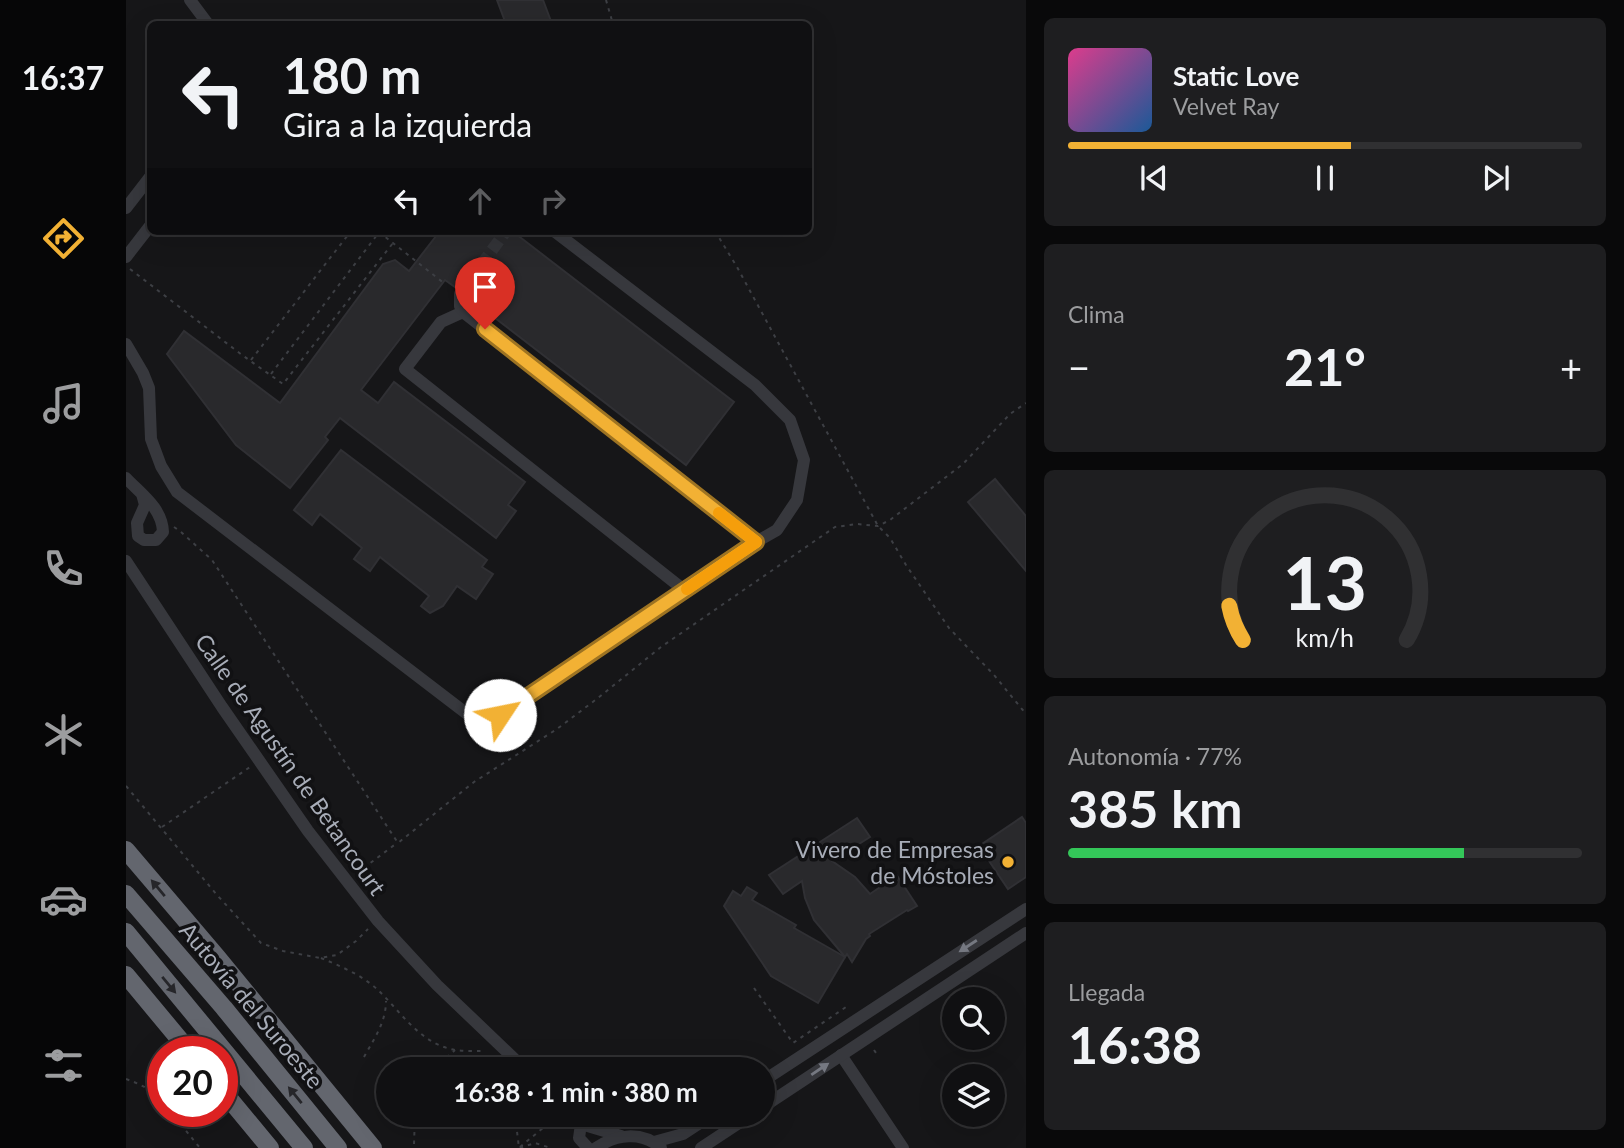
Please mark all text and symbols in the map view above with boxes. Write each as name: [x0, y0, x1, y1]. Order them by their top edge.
text: 180 m: [283, 46, 421, 104]
icon: left: [168, 49, 259, 140]
text: 16:37: [22, 58, 104, 97]
text: Static Love: [1173, 60, 1300, 92]
text: Velvet Ray: [1173, 92, 1279, 120]
text: Gira a la izquierda: [283, 105, 532, 144]
icon: previous: [1135, 159, 1173, 197]
icon: pause: [1306, 159, 1344, 197]
icon: next: [1477, 159, 1515, 197]
icon: left: [388, 182, 426, 220]
icon: ahead: [461, 182, 499, 220]
icon: right: [534, 182, 572, 220]
icon: directions: [39, 214, 88, 263]
pin: [455, 257, 515, 329]
icon: arrive: [466, 268, 504, 306]
text: Clima: [1068, 300, 1125, 328]
text: 21°: [1284, 335, 1366, 397]
text: −: [1068, 344, 1090, 390]
text: +: [1560, 344, 1582, 390]
icon: music: [39, 379, 88, 428]
text: 13: [1283, 538, 1367, 626]
icon: phone: [39, 544, 88, 593]
text: km/h: [1296, 622, 1354, 652]
street label: Calle de Agustín de Betancourt: [190, 628, 393, 901]
position arrow: [463, 678, 537, 752]
icon: climate: [39, 710, 88, 759]
text: Autonomía · 77%: [1068, 742, 1242, 770]
text: 385 km: [1068, 777, 1242, 839]
place label: Vivero de Empresas de Móstoles: [795, 835, 994, 889]
marker: Vivero de Empresas de Móstoles: [1000, 854, 1016, 870]
icon: car: [39, 875, 88, 924]
one-way arrow: [151, 879, 166, 896]
street label: Autovía del Suroeste: [174, 916, 330, 1094]
one-way arrow: [959, 939, 978, 952]
one-way arrow: [162, 975, 177, 993]
text: Llegada: [1068, 978, 1145, 1006]
map controls: [942, 987, 1005, 1127]
button: search: [942, 987, 1005, 1050]
text: 16:38: [1068, 1013, 1202, 1075]
speed limit sign: 20: [147, 1036, 238, 1127]
icon: filters: [39, 1041, 88, 1090]
one-way arrow: [811, 1062, 829, 1076]
button: layers: [942, 1064, 1005, 1127]
text: 16:38 · 1 min · 380 m: [453, 1076, 698, 1108]
one-way arrow: [288, 1087, 303, 1105]

